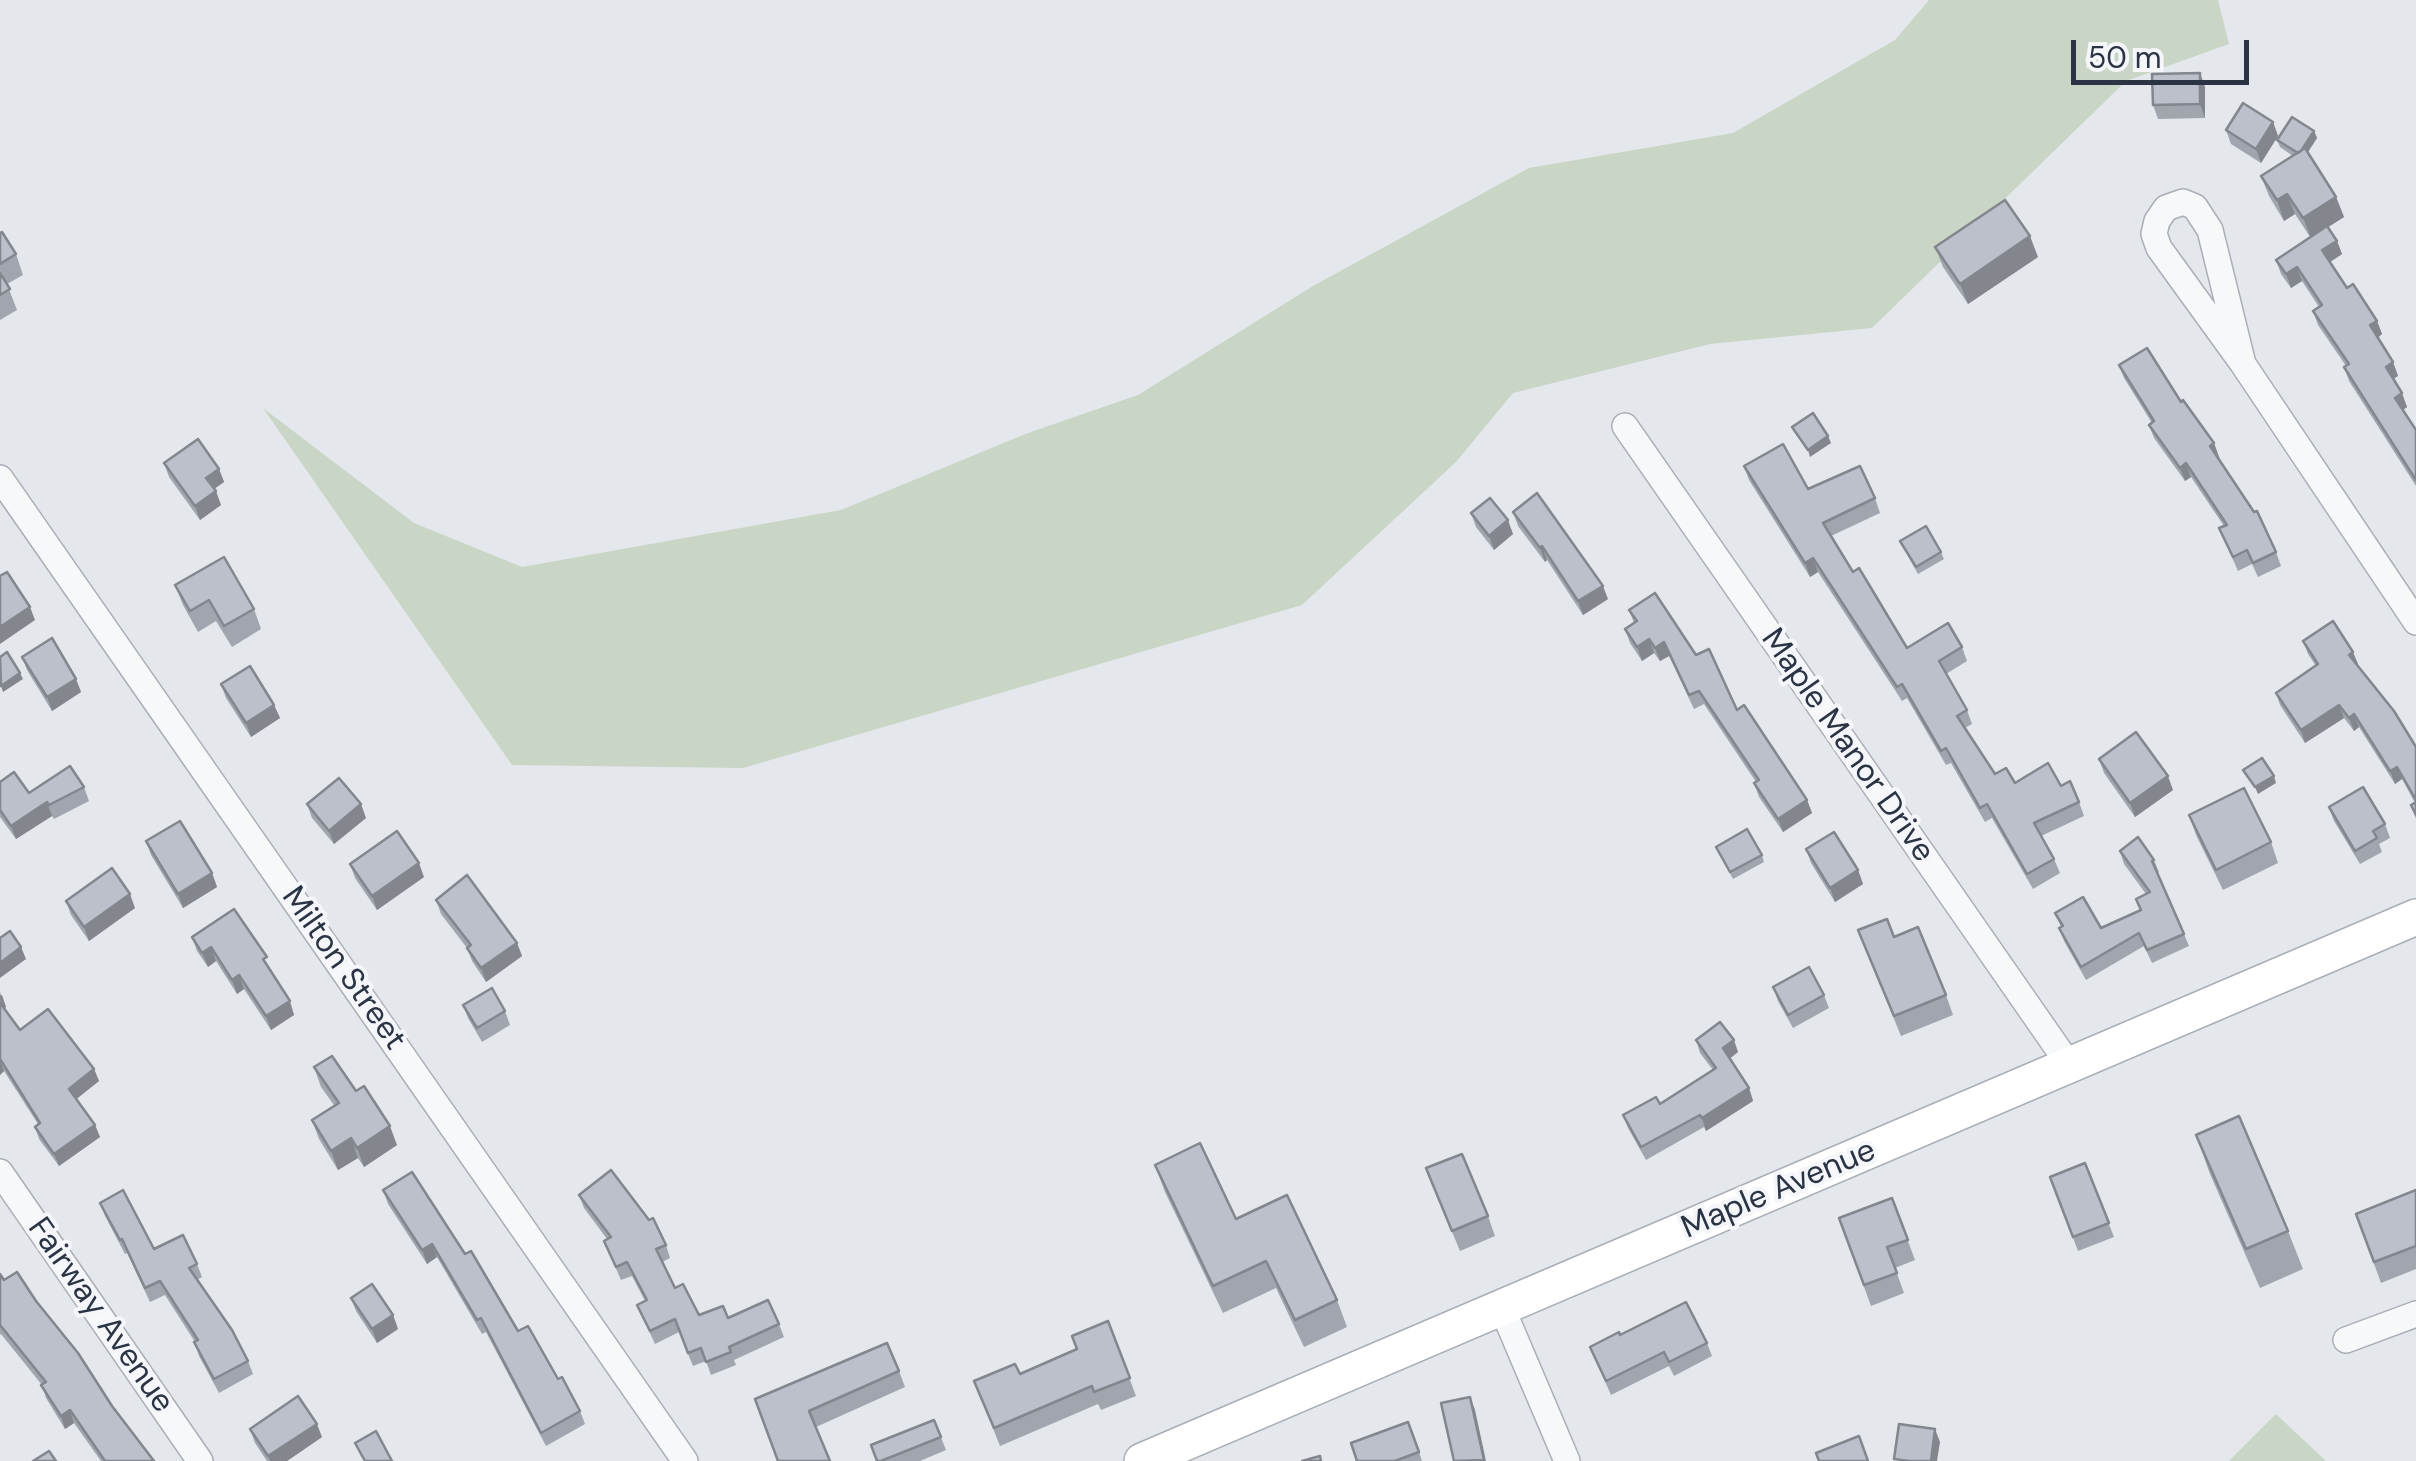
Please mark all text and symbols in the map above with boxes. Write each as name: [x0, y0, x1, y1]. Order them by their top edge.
scale bar: [2076, 20, 2254, 82]
text: 50 m: [2088, 38, 2162, 77]
street label: Maple Manor Drive: [1752, 622, 1942, 870]
street label: Milton Street: [273, 880, 413, 1058]
street label: Maple Avenue: [1676, 1132, 1882, 1248]
street label: Fairway Avenue: [19, 1211, 181, 1421]

